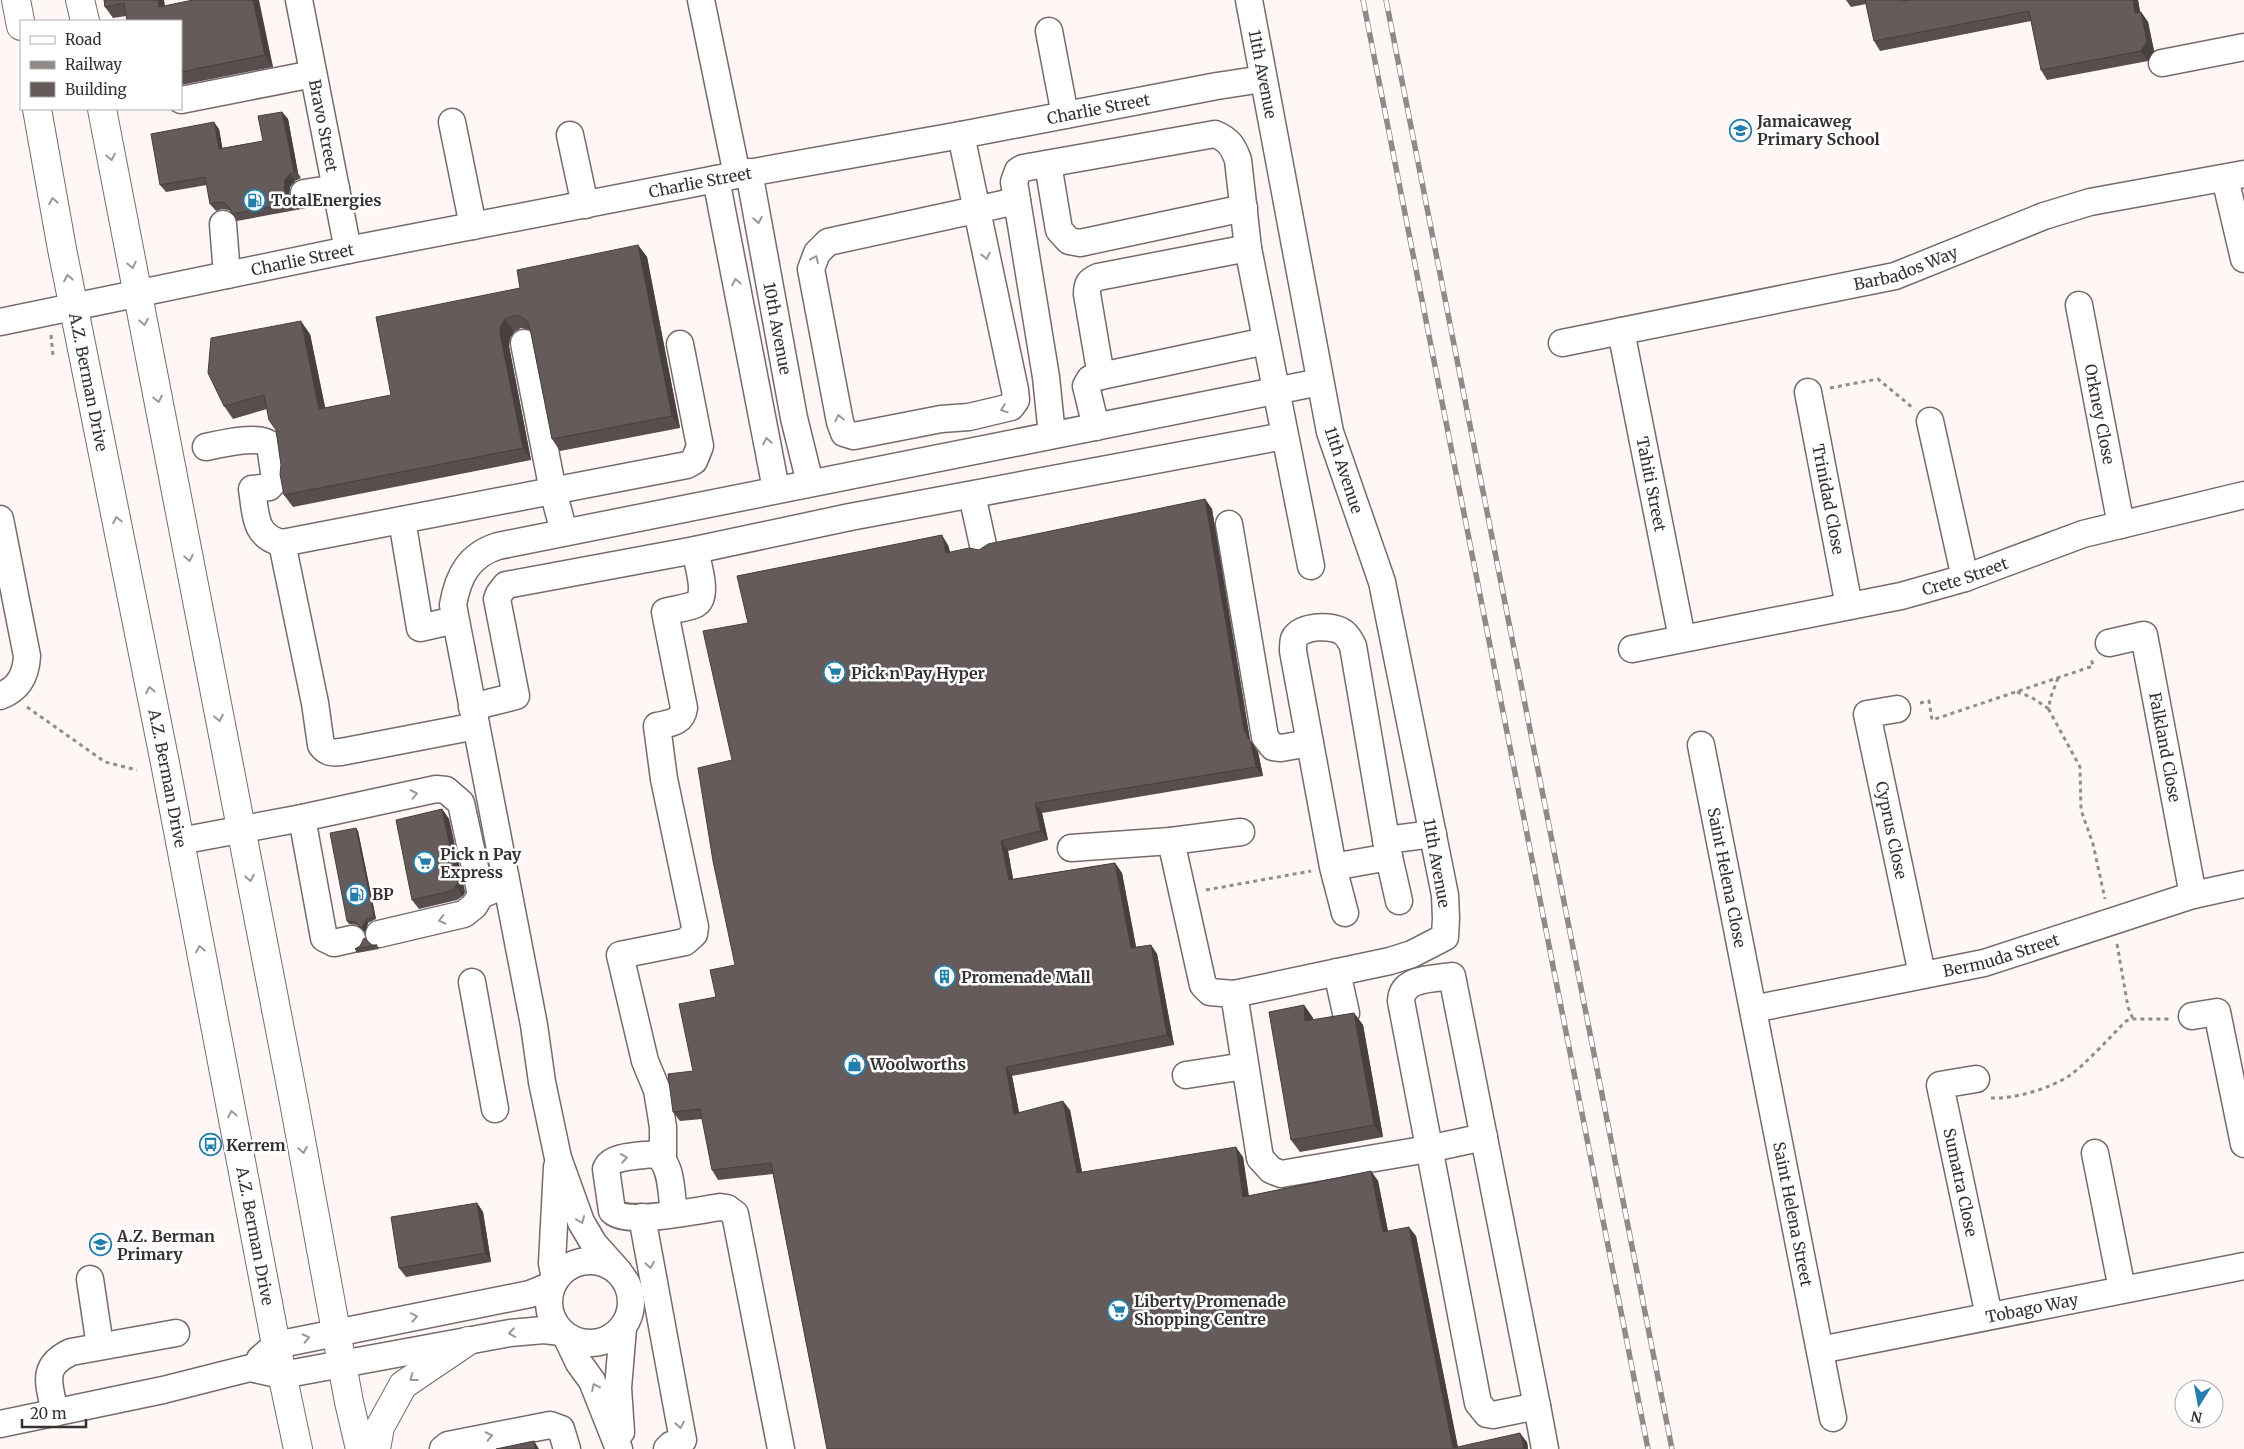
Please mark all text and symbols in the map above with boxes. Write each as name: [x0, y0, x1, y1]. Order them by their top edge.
legend: [20, 20, 182, 110]
street label: 11th Avenue: [1245, 28, 1281, 120]
text: Road: [65, 30, 101, 49]
text: Railway: [65, 55, 122, 74]
street label: Bravo Street: [305, 78, 343, 174]
text: Building: [65, 80, 127, 99]
street label: Charlie Street: [1045, 89, 1152, 128]
place label: Jamaicaweg Primary School: [1756, 111, 1880, 149]
school or university icon: Jamaicaweg Primary School: [1729, 118, 1753, 142]
one-way arrow: [105, 152, 115, 161]
street label: Charlie Street: [647, 162, 754, 202]
fuel station icon: TotalEnergies: [243, 188, 267, 212]
place label: TotalEnergies: [271, 190, 382, 210]
one-way arrow: [49, 197, 59, 205]
one-way arrow: [752, 216, 762, 225]
street label: Charlie Street: [249, 239, 356, 280]
street label: Barbados Way: [1852, 242, 1961, 294]
one-way arrow: [980, 252, 991, 261]
one-way arrow: [809, 255, 820, 264]
one-way arrow: [126, 261, 137, 270]
one-way arrow: [63, 274, 74, 283]
one-way arrow: [732, 277, 742, 286]
street label: 10th Avenue: [759, 281, 796, 376]
street label: A.Z. Berman Drive: [65, 310, 112, 453]
one-way arrow: [138, 318, 148, 327]
street label: Orkney Close: [2080, 362, 2119, 466]
one-way arrow: [153, 394, 163, 403]
one-way arrow: [1001, 403, 1009, 413]
one-way arrow: [834, 413, 845, 422]
street label: 11th Avenue: [1321, 424, 1367, 516]
street label: Tahiti Street: [1632, 435, 1671, 534]
one-way arrow: [763, 437, 773, 446]
street label: Trinidad Close: [1808, 442, 1849, 556]
one-way arrow: [113, 515, 123, 524]
street label: Crete Street: [1920, 553, 2011, 600]
one-way arrow: [183, 554, 193, 563]
supermarket icon: Pick n Pay Hyper: [823, 661, 847, 685]
place label: Pick n Pay Hyper: [851, 663, 985, 683]
one-way arrow: [146, 685, 156, 694]
street label: Falkland Close: [2145, 690, 2185, 804]
street label: A.Z. Berman Drive: [144, 706, 191, 849]
one-way arrow: [214, 714, 224, 722]
street label: Cyprus Close: [1871, 779, 1912, 881]
one-way arrow: [410, 789, 419, 800]
street label: Saint Helena Close: [1703, 806, 1750, 949]
street label: 11th Avenue: [1419, 817, 1455, 909]
place label: Pick n Pay Express: [440, 844, 522, 882]
supermarket icon: Pick n Pay Express: [412, 851, 436, 875]
one-way arrow: [244, 873, 255, 882]
fuel station icon: BP: [344, 882, 368, 906]
place label: BP: [372, 884, 394, 904]
one-way arrow: [437, 914, 446, 925]
street label: Bermuda Street: [1941, 929, 2063, 981]
one-way arrow: [196, 945, 206, 954]
building icon: Promenade Mall: [933, 965, 957, 989]
place label: Promenade Mall: [961, 967, 1091, 987]
shop icon: Woolworths: [842, 1052, 866, 1076]
place label: Woolworths: [869, 1054, 966, 1074]
one-way arrow: [228, 1110, 238, 1119]
street label: Sumatra Close: [1939, 1126, 1982, 1238]
bus stop icon: Kerrem: [198, 1133, 222, 1157]
place label: Kerrem: [226, 1135, 286, 1155]
street label: Saint Helena Street: [1769, 1140, 1817, 1289]
one-way arrow: [298, 1145, 308, 1154]
one-way arrow: [619, 1154, 628, 1164]
street label: A.Z. Berman Drive: [232, 1164, 278, 1307]
one-way arrow: [575, 1215, 586, 1224]
place label: A.Z. Berman Primary: [116, 1226, 215, 1264]
school or university icon: A.Z. Berman Primary: [89, 1233, 113, 1257]
one-way arrow: [645, 1260, 655, 1269]
street label: Tobago Way: [1984, 1289, 2081, 1327]
place label: Liberty Promenade Shopping Centre: [1134, 1291, 1286, 1329]
supermarket icon: Liberty Promenade Shopping Centre: [1106, 1298, 1130, 1322]
one-way arrow: [410, 1312, 419, 1323]
one-way arrow: [508, 1327, 517, 1337]
one-way arrow: [302, 1333, 311, 1344]
one-way arrow: [410, 1372, 419, 1380]
north arrow: [2174, 1379, 2224, 1429]
one-way arrow: [591, 1383, 601, 1392]
scale bar: [22, 1396, 86, 1428]
text: 20 m: [30, 1404, 67, 1423]
text: N: [2189, 1407, 2204, 1427]
one-way arrow: [674, 1421, 685, 1429]
one-way arrow: [485, 1432, 494, 1442]

